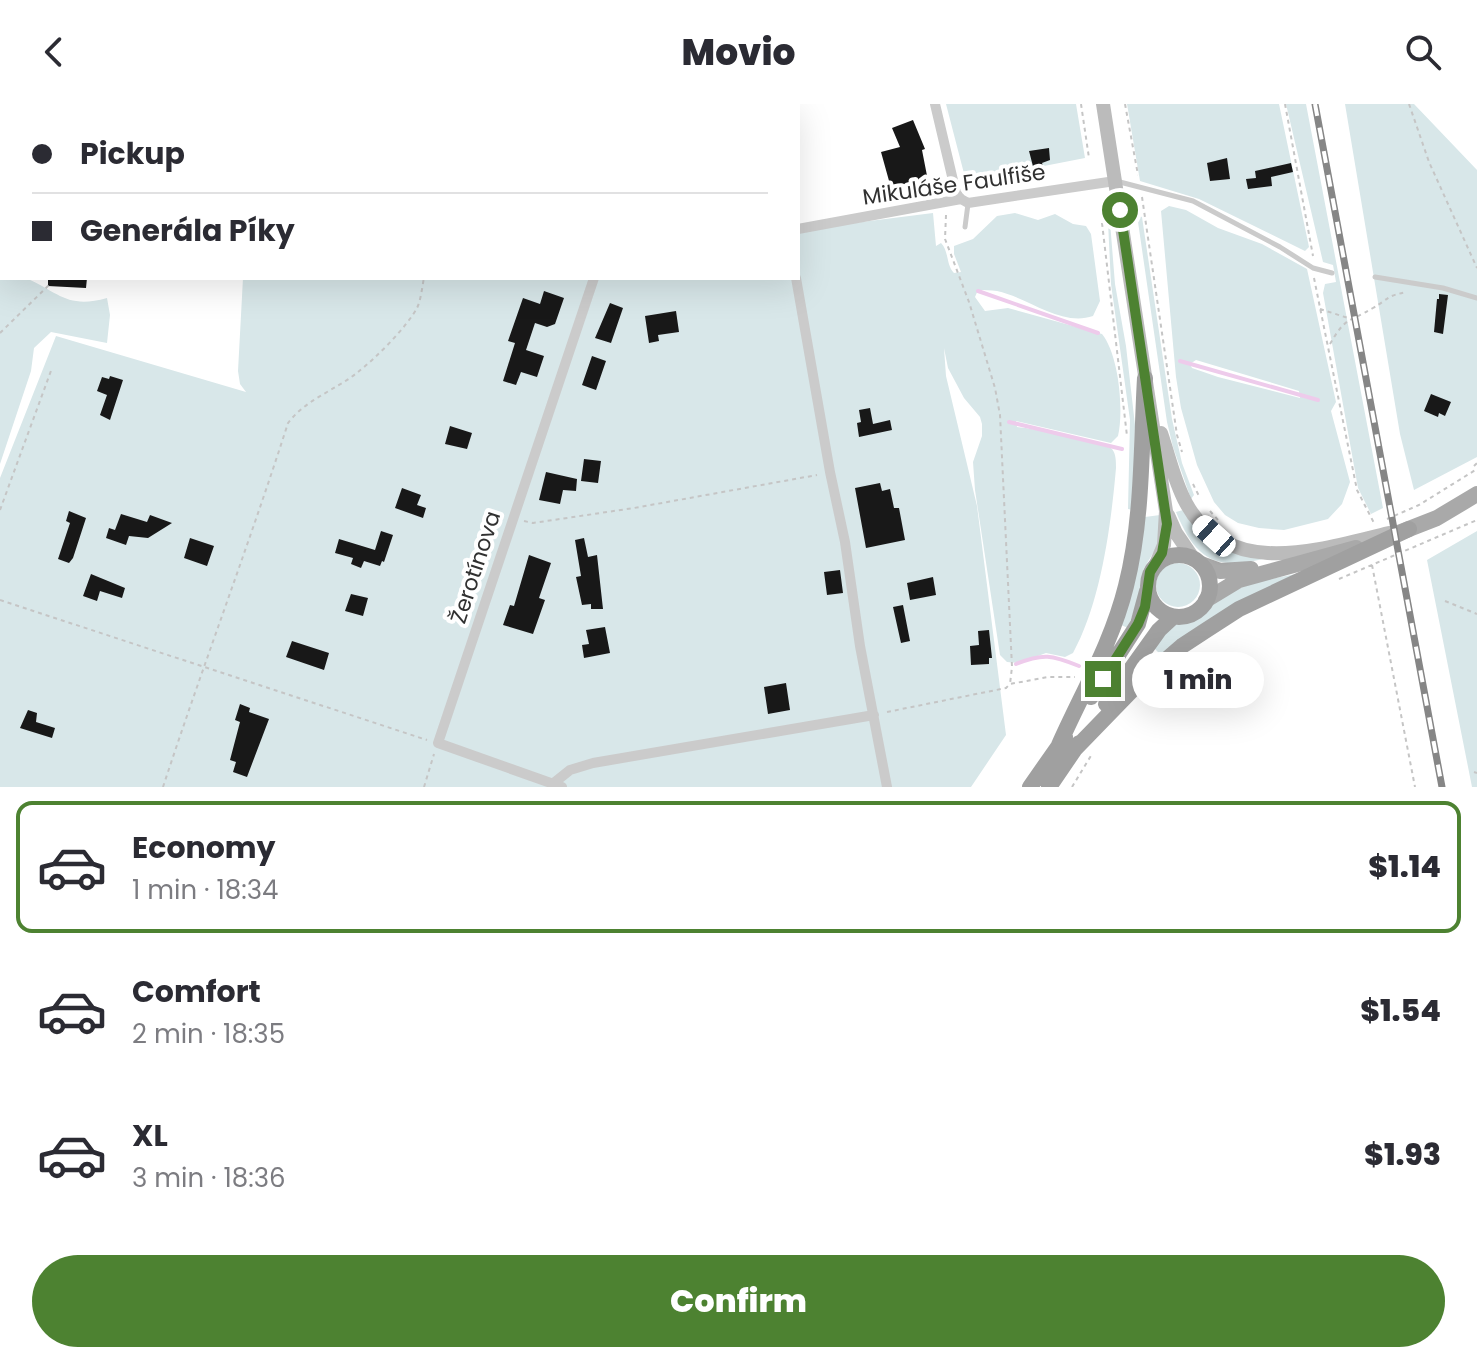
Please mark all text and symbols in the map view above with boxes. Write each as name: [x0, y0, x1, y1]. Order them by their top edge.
text: Movio: [682, 27, 795, 78]
icon: back: [32, 30, 76, 74]
icon: search: [1401, 30, 1445, 74]
text: Pickup: [80, 132, 185, 175]
street label: Mikuláše Faulfiše: [861, 156, 1047, 213]
route start: [1102, 192, 1138, 228]
text: Generála Píky: [80, 209, 295, 252]
street label: Žerotínova: [443, 507, 508, 627]
car: [1188, 511, 1240, 561]
callout: 1 min: [1131, 651, 1263, 707]
route end: [1085, 661, 1121, 697]
text: 1 min: [1164, 662, 1232, 698]
text: Economy: [132, 826, 276, 869]
icon: car: [36, 831, 108, 903]
text: $1.14: [1368, 845, 1441, 888]
text: 1 min · 18:34: [132, 872, 278, 908]
text: Comfort: [132, 970, 261, 1013]
icon: car: [36, 975, 108, 1047]
text: $1.54: [1360, 989, 1441, 1032]
text: 2 min · 18:35: [132, 1016, 285, 1052]
text: XL: [132, 1114, 168, 1157]
icon: car: [36, 1119, 108, 1191]
text: $1.93: [1364, 1133, 1441, 1176]
text: 3 min · 18:36: [132, 1160, 286, 1196]
button: Confirm: [32, 1255, 1445, 1347]

